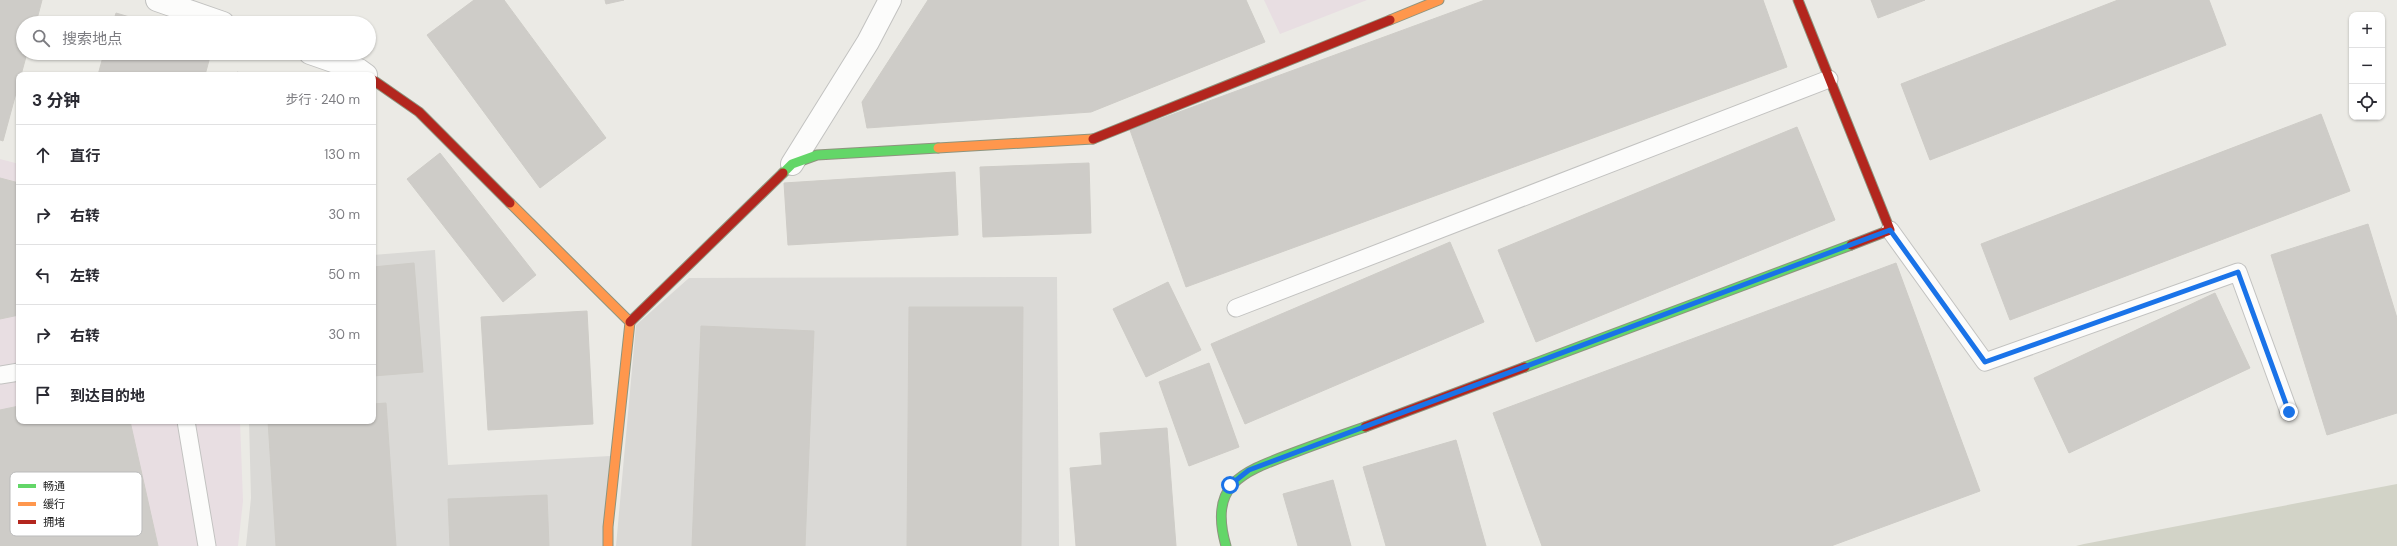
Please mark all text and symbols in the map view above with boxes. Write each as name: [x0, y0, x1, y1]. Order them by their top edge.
map controls: [2349, 12, 2385, 120]
button: +: [2349, 12, 2385, 48]
search box: [16, 16, 376, 60]
icon: search: [30, 27, 52, 49]
text: 搜索地点: [62, 29, 122, 49]
button: −: [2349, 48, 2385, 84]
button: locate: [2349, 84, 2385, 120]
text: 3 分钟: [32, 89, 80, 111]
text: 步行 · 240 m: [285, 91, 360, 108]
icon: ahead: [32, 144, 54, 166]
text: 直行: [70, 146, 100, 166]
text: 130 m: [324, 146, 360, 163]
icon: right: [32, 204, 54, 226]
text: 右转: [70, 206, 100, 226]
text: 30 m: [328, 206, 360, 223]
icon: left: [32, 264, 54, 286]
text: 左转: [70, 266, 100, 286]
text: 50 m: [328, 266, 360, 283]
icon: right: [32, 324, 54, 346]
text: 右转: [70, 326, 100, 346]
text: 30 m: [328, 326, 360, 343]
icon: arrive: [32, 384, 54, 406]
text: 到达目的地: [70, 386, 145, 406]
route end: [2280, 403, 2298, 421]
legend: [10, 472, 142, 536]
route start: [1221, 476, 1239, 494]
text: 畅通: [43, 479, 65, 493]
text: 缓行: [43, 497, 65, 511]
text: 拥堵: [43, 515, 65, 529]

